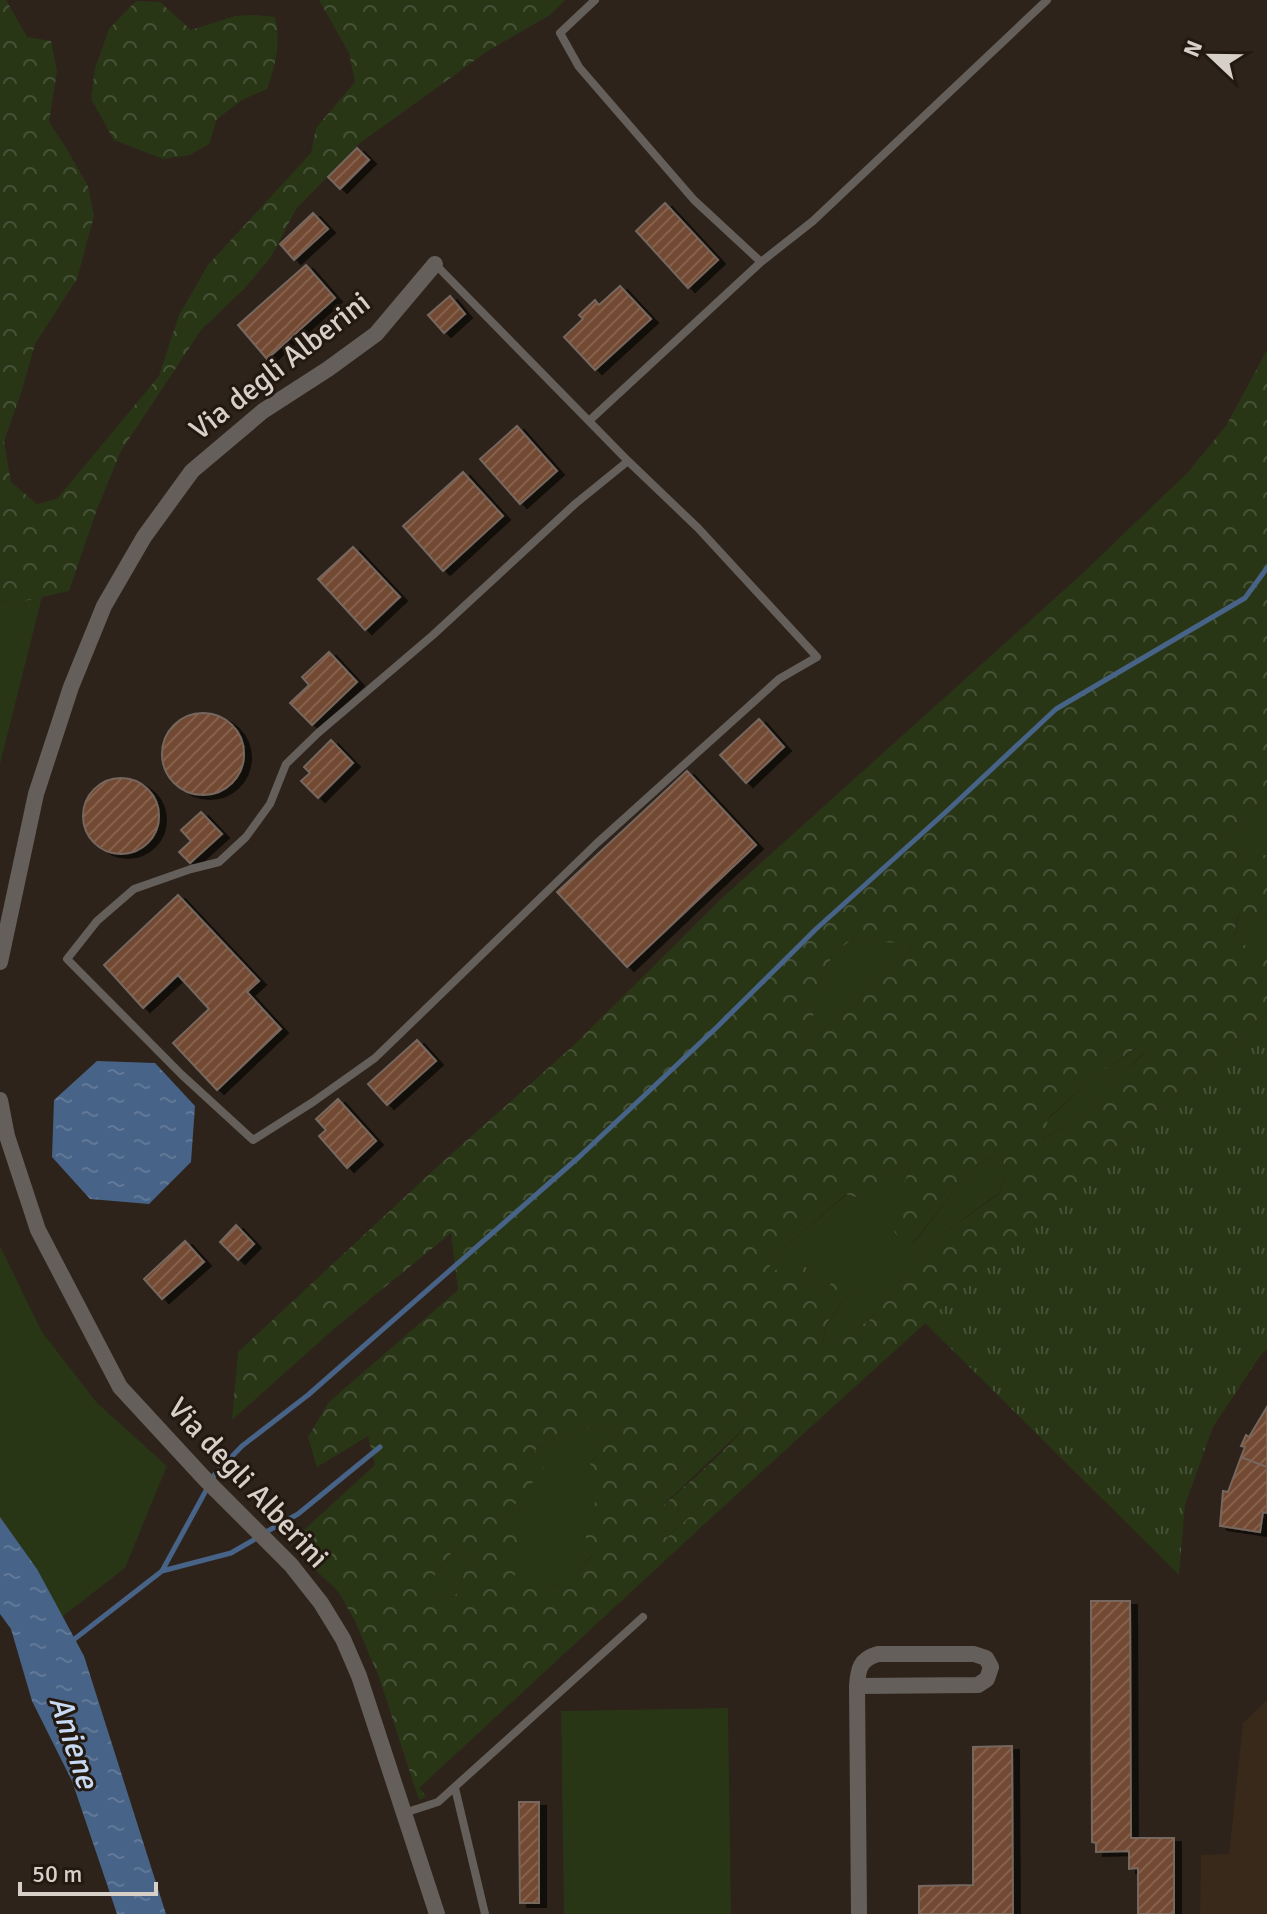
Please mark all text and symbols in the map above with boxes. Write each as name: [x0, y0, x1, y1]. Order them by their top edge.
north arrow: [1171, 16, 1251, 96]
text: N: [1178, 37, 1208, 61]
street label: Via degli Alberini: [182, 284, 378, 448]
street label: Via degli Alberini: [160, 1390, 336, 1576]
water label: Aniene: [41, 1691, 108, 1795]
scale bar: [20, 1846, 156, 1896]
text: 50 m: [32, 1859, 82, 1889]

